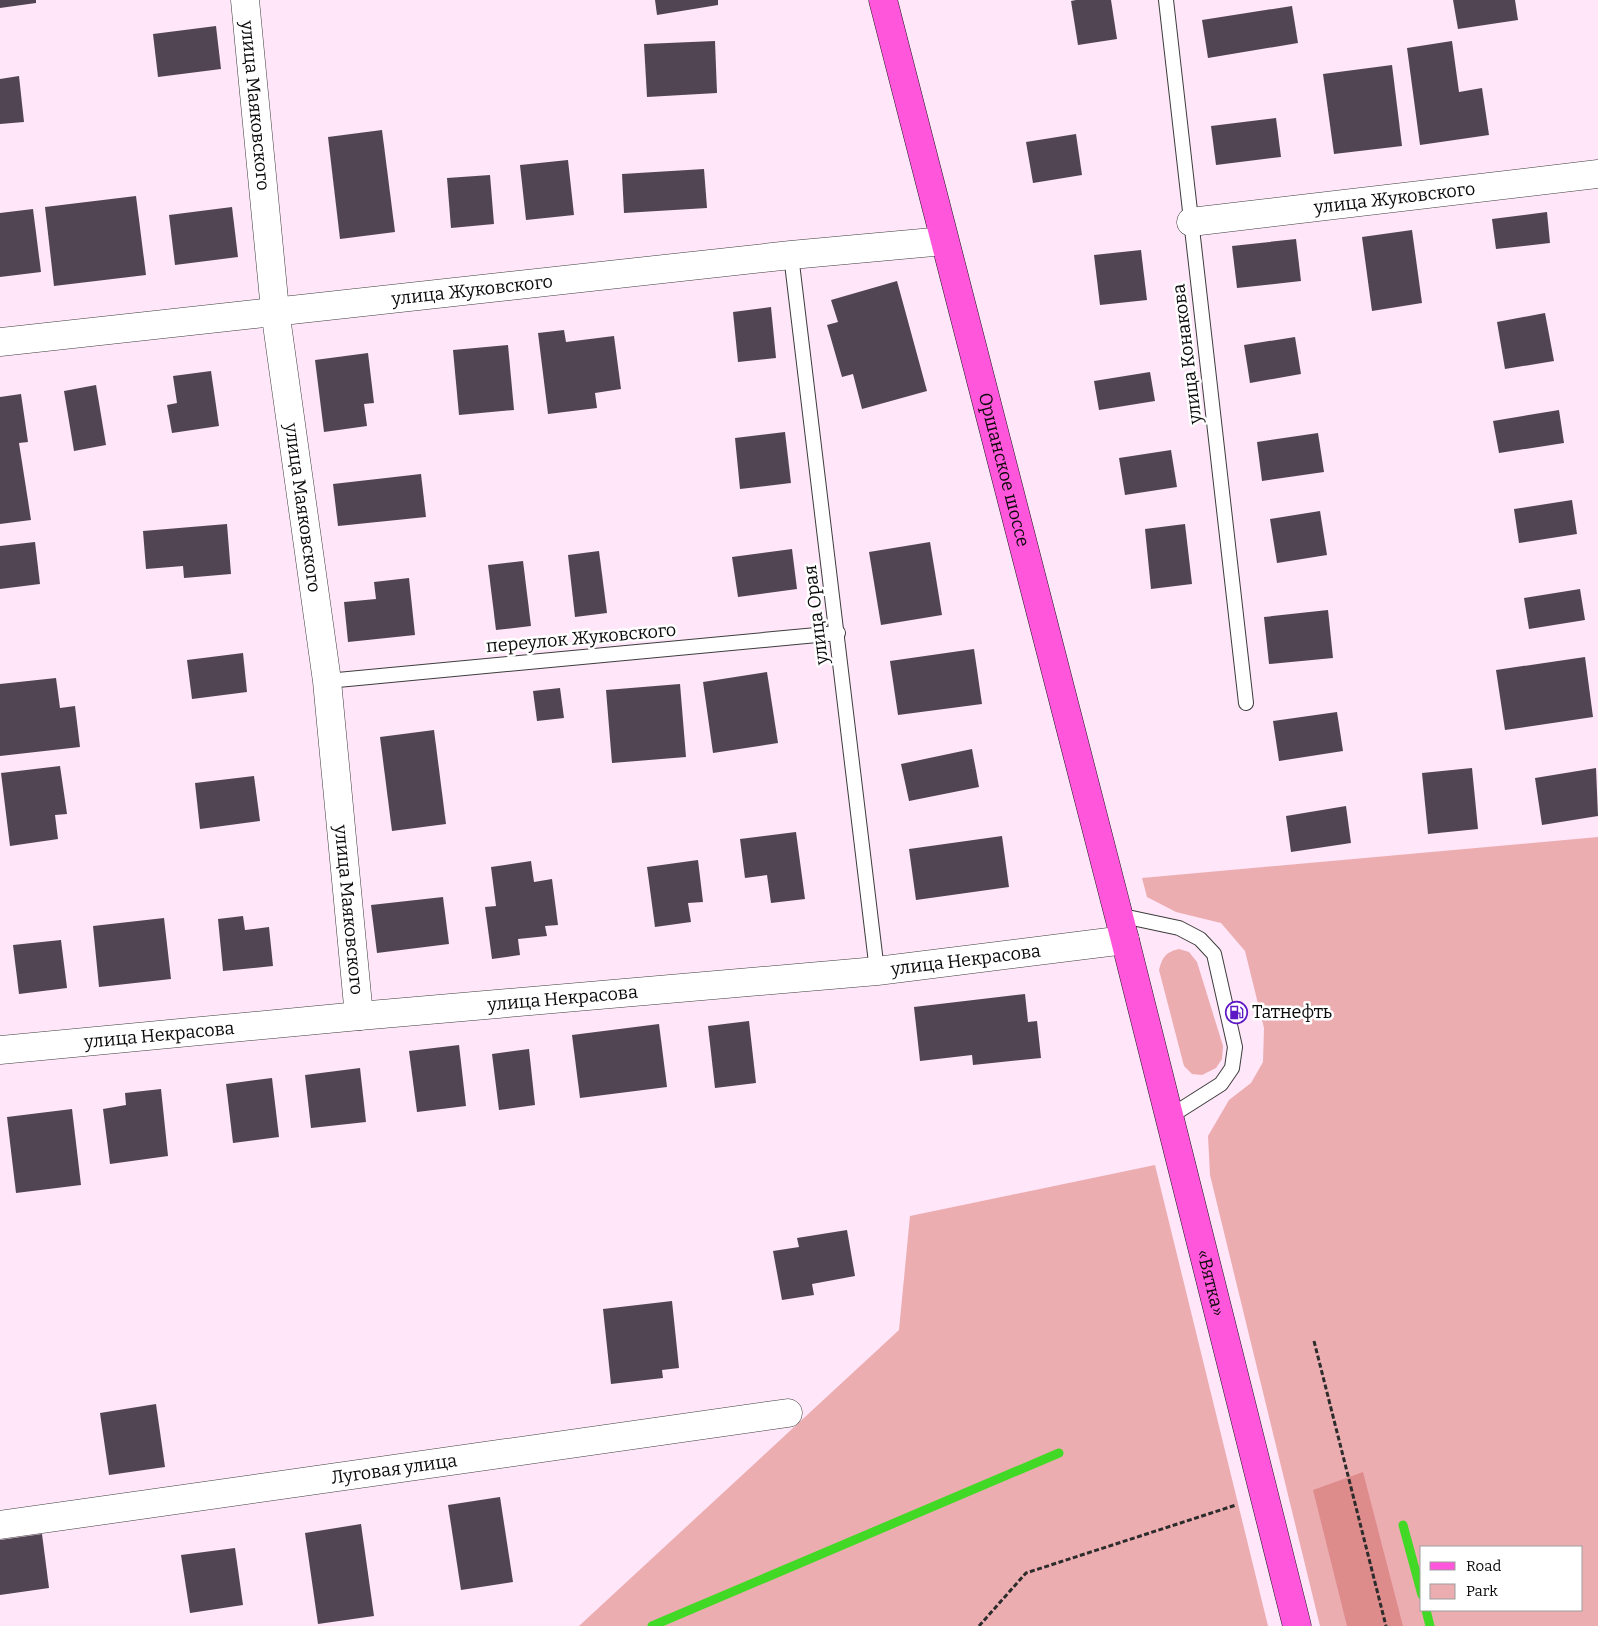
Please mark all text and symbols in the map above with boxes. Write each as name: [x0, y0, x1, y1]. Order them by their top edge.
street label: улица Маяковского: [236, 19, 274, 191]
street label: улица Жуковского: [1312, 178, 1476, 219]
street label: улица Жуковского: [389, 270, 554, 310]
street label: улица Конакова: [1167, 283, 1207, 426]
street label: Оршанское шоссе: [974, 390, 1034, 549]
street label: улица Маяковского: [280, 421, 325, 594]
street label: улица Орая: [799, 564, 833, 667]
street label: переулок Жуковского: [485, 619, 677, 657]
street label: улица Маяковского: [330, 823, 368, 996]
street label: улица Некрасова: [889, 940, 1042, 980]
street label: улица Некрасова: [486, 981, 639, 1016]
fuel station icon: Татнефть: [1224, 1000, 1248, 1024]
place label: Татнефть: [1252, 1001, 1332, 1023]
street label: улица Некрасова: [82, 1017, 236, 1053]
street label: «Вятка»: [1192, 1247, 1230, 1318]
street label: Луговая улица: [330, 1449, 458, 1489]
legend: [1420, 1546, 1583, 1611]
text: Road: [1466, 1557, 1501, 1575]
text: Park: [1466, 1582, 1498, 1600]

